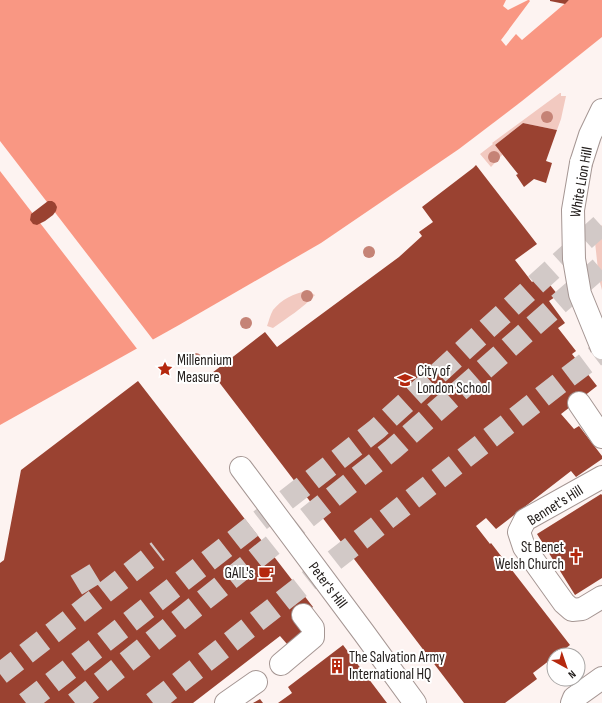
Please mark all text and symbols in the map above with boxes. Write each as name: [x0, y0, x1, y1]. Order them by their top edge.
street label: White Lion Hill: [566, 145, 597, 219]
place label: Millennium Measure: [177, 351, 232, 387]
place icon: Millennium Measure: [156, 360, 174, 378]
place label: City of London School: [417, 362, 490, 398]
school or university icon: City of London School: [396, 371, 414, 389]
street label: Bennet's Hill: [524, 481, 587, 530]
place label: St Benet Welsh Church: [495, 538, 564, 574]
church icon: St Benet Welsh Church: [567, 547, 585, 565]
street label: Peter's Hill: [304, 558, 351, 612]
place label: GAIL's: [225, 564, 254, 583]
cafe icon: GAIL's: [257, 564, 275, 582]
north arrow: [546, 647, 586, 687]
place label: The Salvation Army International HQ: [349, 648, 445, 684]
building icon: The Salvation Army International HQ: [328, 657, 346, 675]
text: N: [566, 667, 579, 681]

